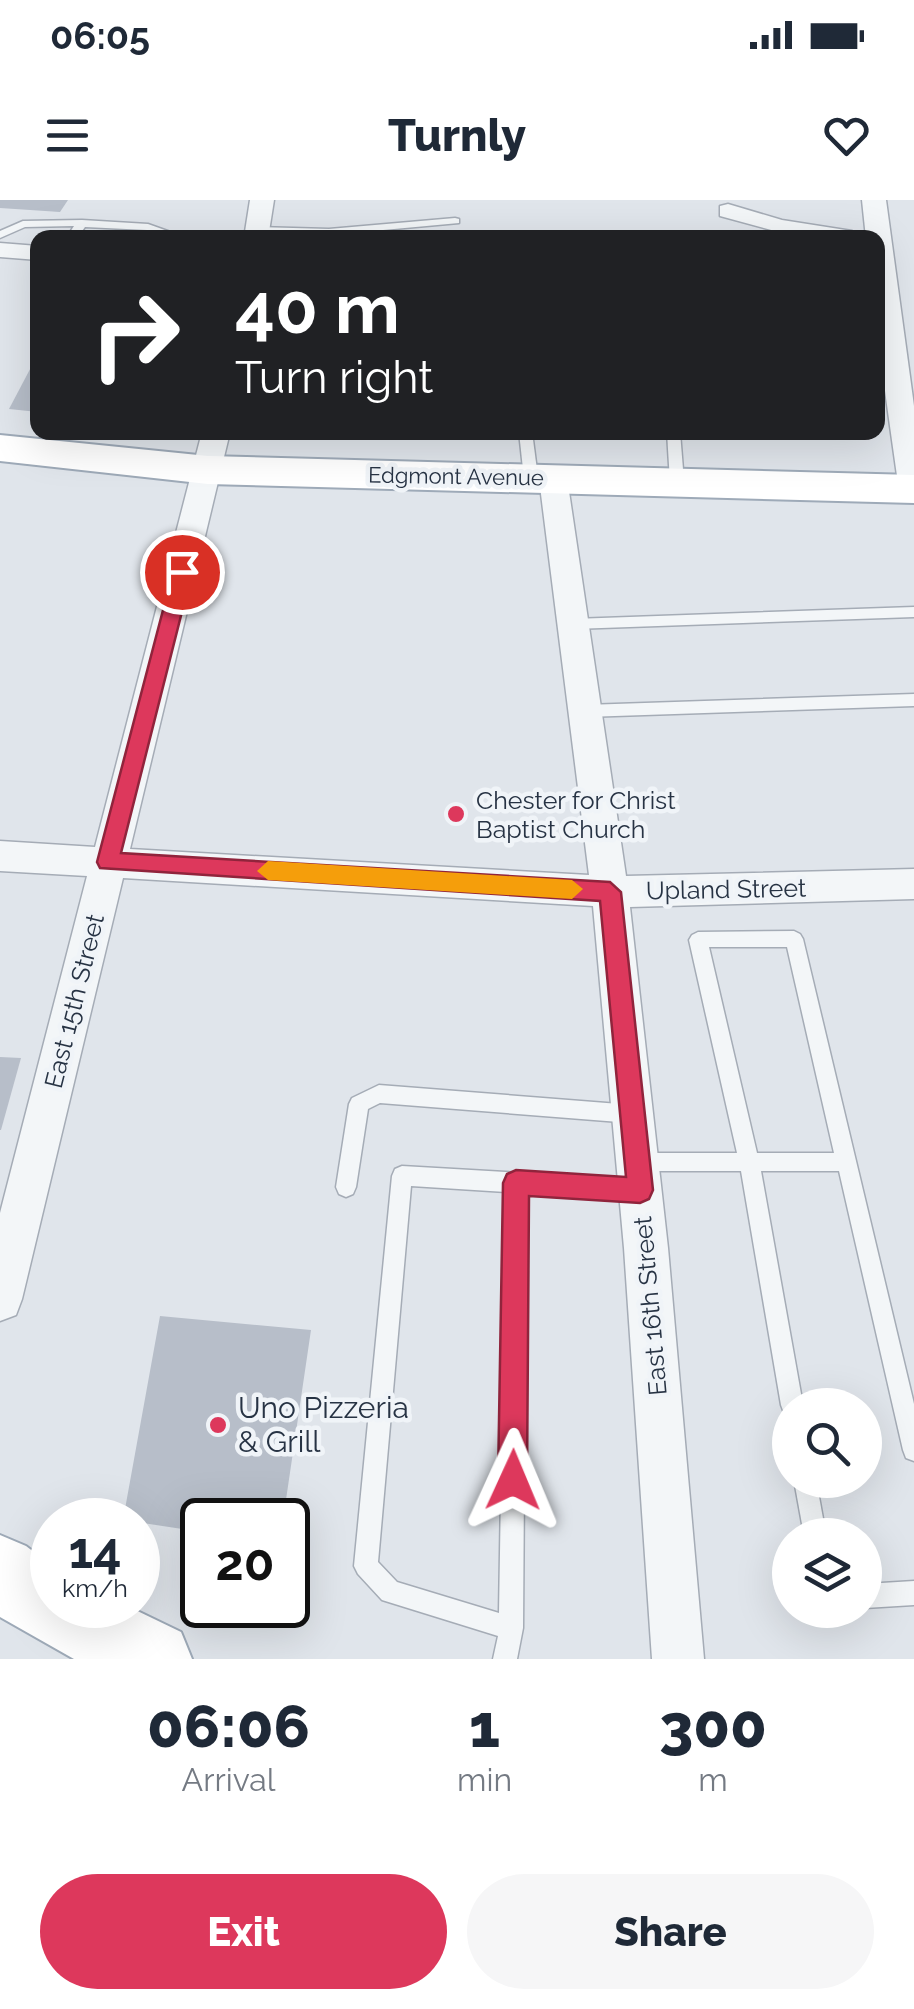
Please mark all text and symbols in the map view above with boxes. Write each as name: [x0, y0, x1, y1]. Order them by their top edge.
text: 06:05: [50, 13, 150, 58]
icon: menu: [40, 108, 95, 163]
icon: heart: [819, 108, 874, 163]
text: Turnly: [388, 109, 526, 162]
text: 40 m: [235, 267, 400, 349]
icon: right: [70, 270, 200, 400]
text: Turn right: [235, 351, 433, 404]
street label: Edgmont Avenue: [368, 461, 544, 491]
pin: [140, 530, 225, 615]
icon: arrive: [155, 545, 210, 600]
place label: Chester for Christ Baptist Church: [476, 785, 676, 844]
marker: Chester for Christ Baptist Church: [445, 803, 467, 825]
street label: Upland Street: [646, 873, 807, 905]
street label: East 15th Street: [38, 910, 110, 1091]
street label: East 16th Street: [627, 1214, 673, 1397]
map controls: [772, 1388, 882, 1628]
button: search: [772, 1388, 882, 1498]
place label: Uno Pizzeria & Grill: [238, 1390, 409, 1459]
marker: Uno Pizzeria & Grill: [207, 1414, 229, 1436]
position arrow: [461, 1428, 565, 1532]
speed limit sign: 20: [180, 1498, 310, 1628]
button: layers: [772, 1518, 882, 1628]
text: 14: [68, 1521, 122, 1580]
text: km/h: [62, 1573, 128, 1603]
text: 06:06: [147, 1691, 310, 1761]
text: 1: [469, 1691, 500, 1761]
text: 300: [659, 1691, 767, 1761]
text: Arrival: [182, 1761, 275, 1798]
text: min: [457, 1761, 512, 1798]
text: m: [698, 1761, 728, 1798]
button: Exit: [40, 1874, 447, 1989]
button: Share: [467, 1874, 874, 1989]

